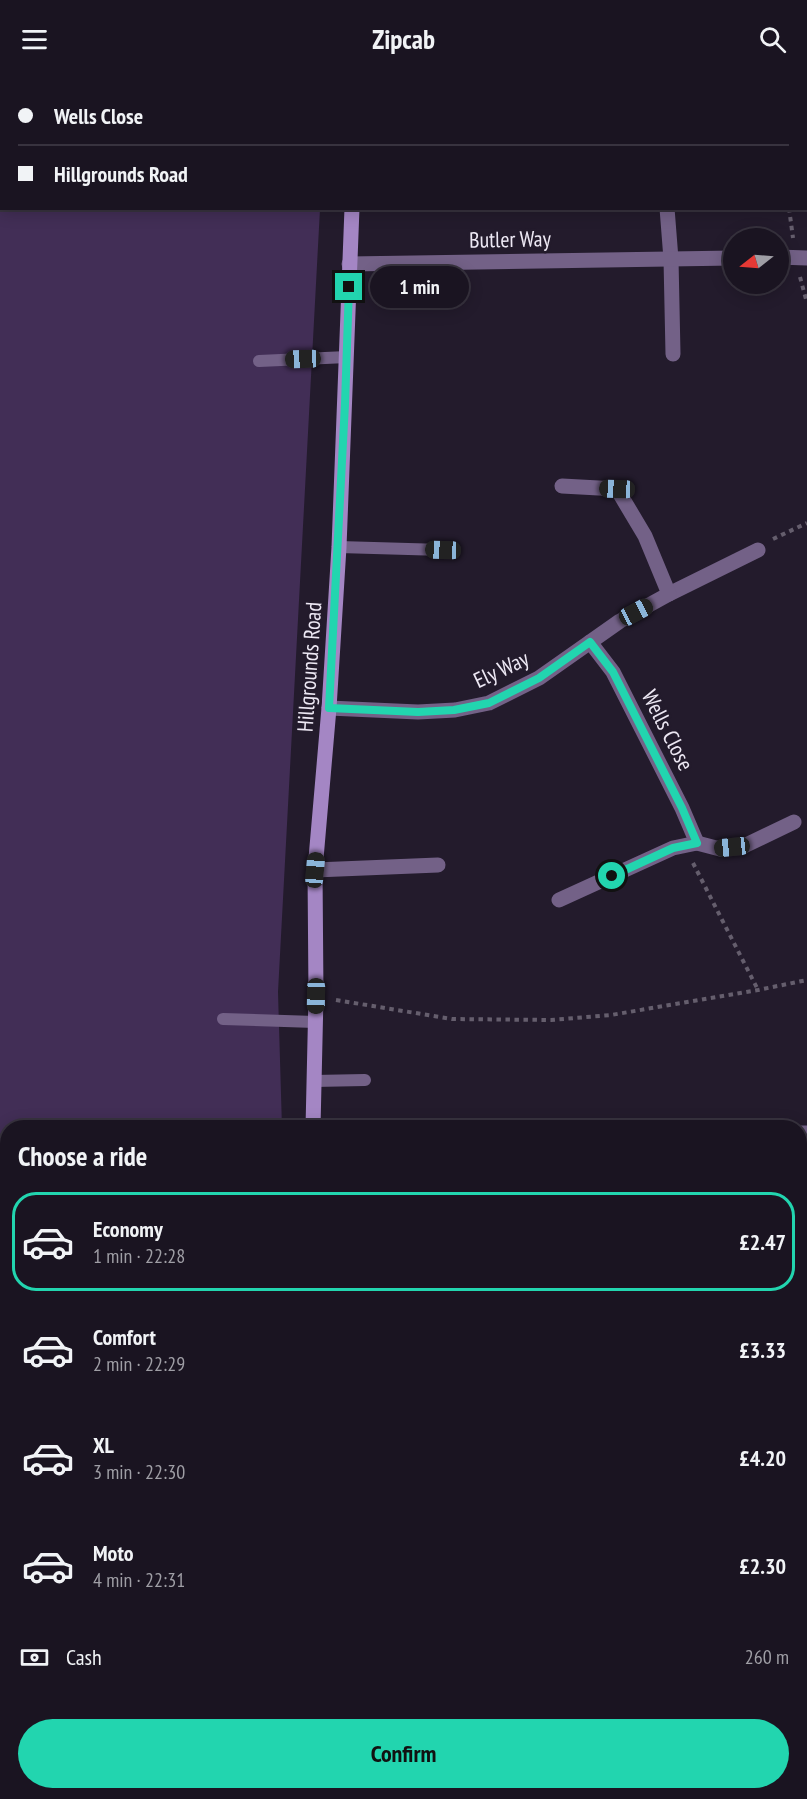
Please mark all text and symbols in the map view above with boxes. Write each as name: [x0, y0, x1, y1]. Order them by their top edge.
text: Zipcab: [372, 22, 435, 56]
icon: menu: [18, 23, 51, 56]
icon: search: [756, 23, 789, 56]
text: Wells Close: [54, 102, 143, 130]
text: Hillgrounds Road: [54, 160, 188, 188]
street label: Butler Way: [469, 224, 552, 254]
north arrow: [723, 228, 789, 294]
map controls: [723, 228, 789, 294]
callout: 1 min: [370, 266, 469, 308]
route end: [335, 273, 362, 300]
text: 1 min: [399, 274, 440, 300]
car: [285, 349, 321, 369]
car: [599, 479, 635, 499]
car: [425, 540, 461, 560]
car: [616, 596, 656, 628]
street label: Hillgrounds Road: [290, 601, 328, 733]
street label: Ely Way: [469, 644, 534, 694]
street label: Wells Close: [636, 685, 700, 775]
car: [713, 836, 751, 858]
car: [304, 851, 326, 889]
route start: [598, 862, 625, 889]
car: [307, 978, 325, 1014]
text: Choose a ride: [18, 1139, 147, 1173]
icon: car: [21, 1215, 75, 1269]
text: Economy: [93, 1215, 163, 1243]
text: £2.47: [739, 1228, 786, 1256]
text: 1 min · 22:28: [93, 1243, 185, 1269]
icon: car: [21, 1323, 75, 1377]
text: Comfort: [93, 1323, 156, 1351]
text: £3.33: [739, 1336, 786, 1364]
text: 2 min · 22:29: [93, 1351, 185, 1377]
icon: car: [21, 1431, 75, 1485]
text: XL: [93, 1431, 114, 1459]
text: £4.20: [739, 1444, 786, 1472]
text: 3 min · 22:30: [93, 1459, 185, 1485]
icon: car: [21, 1539, 75, 1593]
text: Moto: [93, 1539, 134, 1567]
text: £2.30: [739, 1552, 786, 1580]
text: 4 min · 22:31: [93, 1567, 185, 1593]
icon: cash: [18, 1641, 51, 1674]
text: Cash: [66, 1643, 102, 1671]
text: 260 m: [745, 1644, 789, 1670]
button: Confirm: [18, 1719, 789, 1788]

